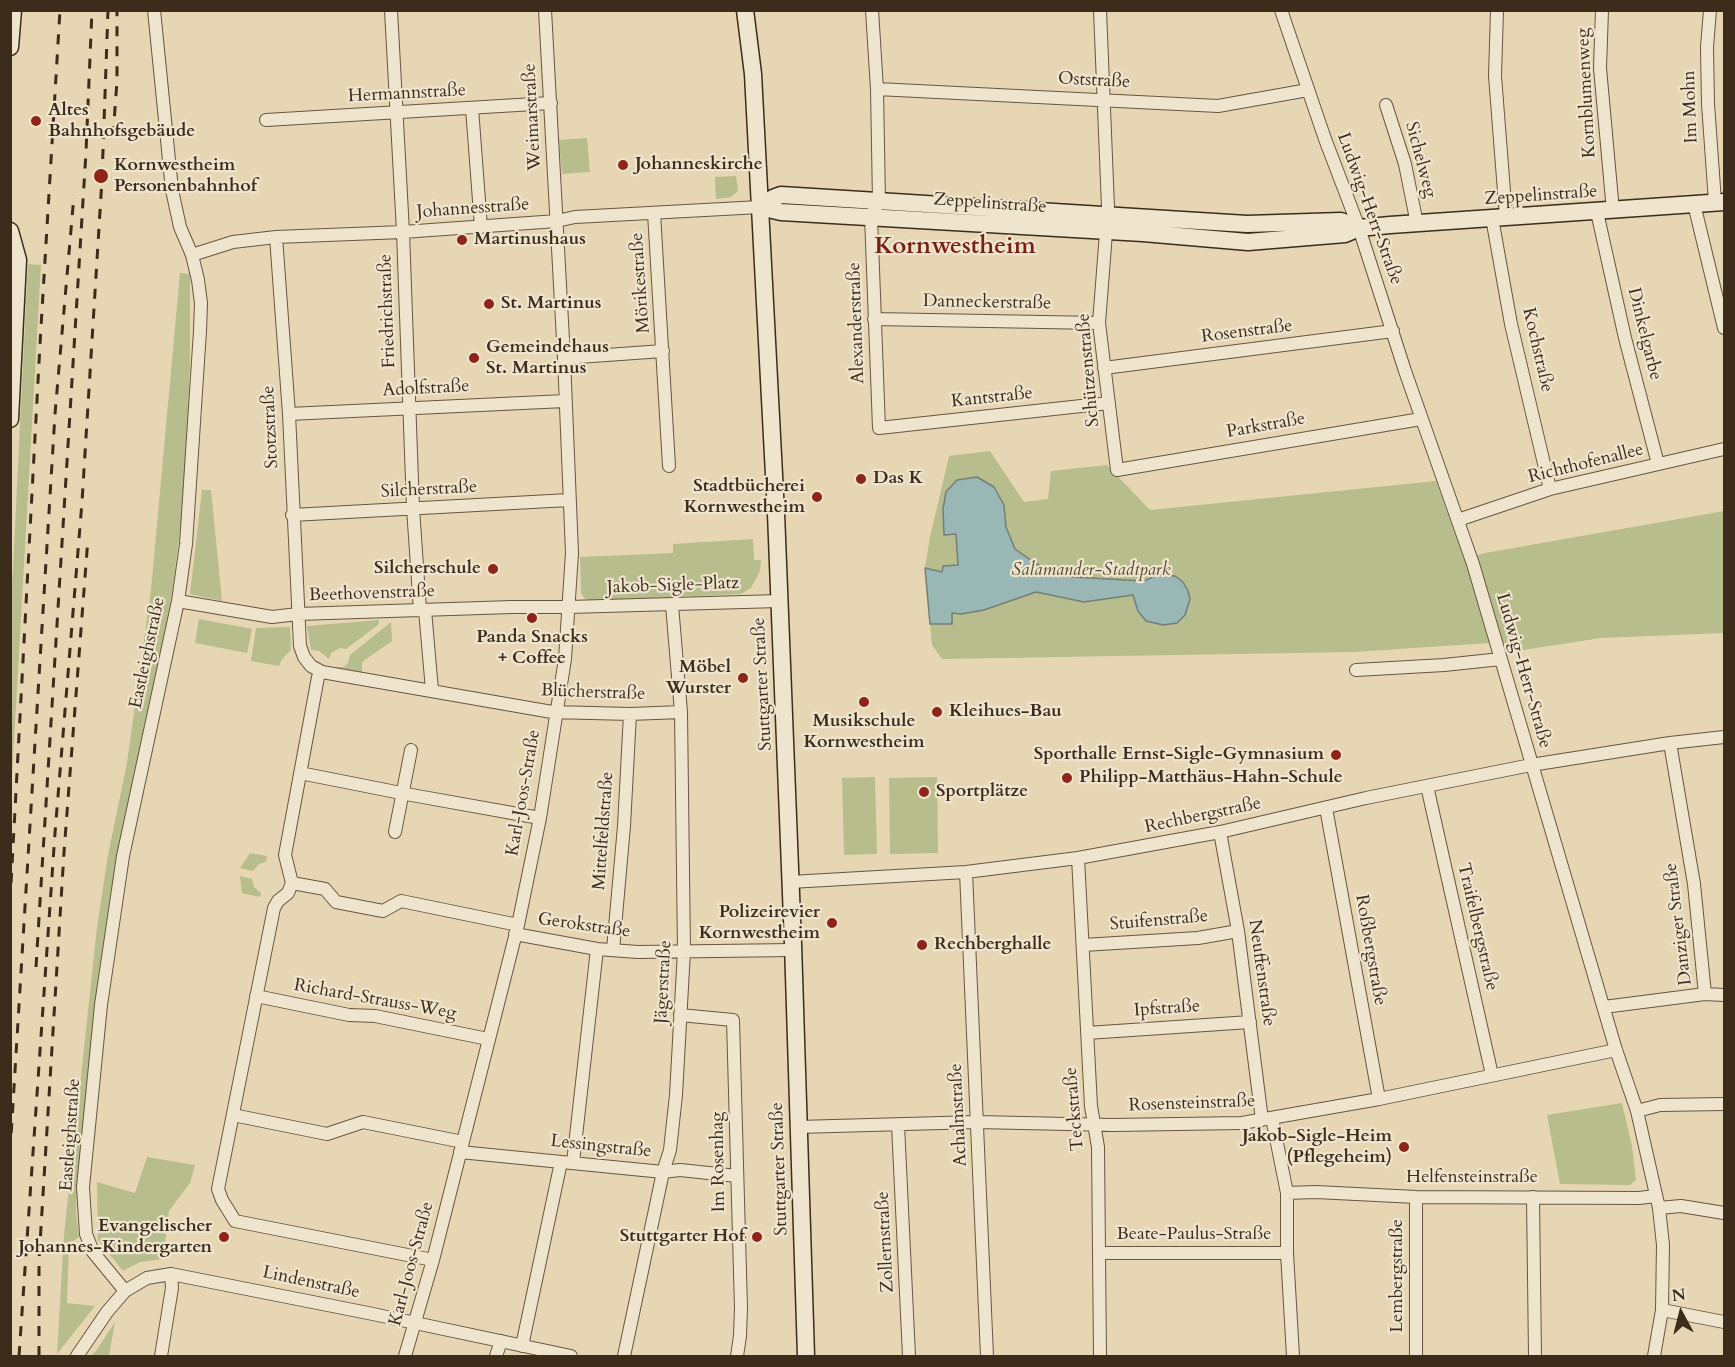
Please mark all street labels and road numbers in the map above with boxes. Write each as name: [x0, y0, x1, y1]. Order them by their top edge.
street label: Kornblumenweg: [1573, 27, 1601, 159]
street label: Weimarstraße: [519, 63, 547, 171]
street label: Oststraße: [1057, 68, 1131, 94]
street label: Im Mohn: [1679, 70, 1703, 144]
street label: Hermannstraße: [347, 80, 467, 108]
street label: Sichelweg: [1400, 120, 1440, 200]
street label: Ludwig-Herr-Straße: [1331, 130, 1407, 288]
street label: Zeppelinstraße: [1484, 181, 1598, 211]
street label: Zeppelinstraße: [933, 189, 1047, 219]
street label: Johannesstraße: [416, 194, 530, 224]
street label: Mörikestraße: [627, 232, 655, 334]
street label: Friedrichstraße: [375, 254, 401, 368]
street label: Alexanderstraße: [844, 262, 870, 384]
street label: Dinkelgarbe: [1622, 286, 1666, 382]
street label: Danneckerstraße: [923, 291, 1051, 315]
street label: Kochstraße: [1517, 306, 1557, 394]
street label: Schützenstraße: [1073, 312, 1105, 428]
street label: Rosenstraße: [1200, 316, 1294, 348]
street label: Adolfstraße: [382, 376, 470, 402]
street label: Kantstraße: [950, 383, 1034, 413]
street label: Stotzstraße: [258, 385, 284, 469]
street label: Parkstraße: [1225, 408, 1307, 444]
street label: Richthofenallee: [1526, 439, 1646, 489]
street label: Silcherstraße: [380, 477, 478, 503]
street label: Jakob-Sigle-Platz: [606, 573, 740, 599]
street label: Beethovenstraße: [308, 581, 436, 607]
street label: Ludwig-Herr-Straße: [1491, 591, 1555, 751]
street label: Eastleighstraße: [126, 595, 170, 711]
street label: Stuttgarter Straße: [749, 617, 777, 751]
street label: Blücherstraße: [540, 680, 646, 706]
street label: Karl-Joos-Straße: [502, 728, 546, 858]
street label: Mittelfeldstraße: [589, 771, 619, 891]
street label: Rechbergstraße: [1143, 793, 1263, 839]
street label: Traifelbergstraße: [1452, 861, 1502, 993]
street label: Danziger Straße: [1661, 861, 1697, 987]
street label: Roßbergstraße: [1350, 893, 1390, 1007]
street label: Stuifenstraße: [1109, 906, 1209, 936]
street label: Gerokstraße: [536, 909, 632, 943]
street label: Neuffenstraße: [1243, 918, 1279, 1028]
street label: Jägerstraße: [651, 940, 677, 1024]
street label: Richard-Strauss-Weg: [292, 975, 458, 1025]
street label: Ipfstraße: [1133, 996, 1201, 1022]
street label: Achalmstraße: [946, 1063, 972, 1167]
street label: Teckstraße: [1061, 1066, 1089, 1152]
street label: Eastleighstraße: [56, 1078, 86, 1192]
street label: Rosensteinstraße: [1128, 1091, 1256, 1117]
street label: Stuttgarter Straße: [767, 1102, 793, 1236]
street label: Im Rosenhag: [707, 1112, 731, 1212]
street label: Lessingstraße: [549, 1131, 653, 1163]
street label: Helfensteinstraße: [1406, 1167, 1538, 1189]
street label: Zollernstraße: [873, 1191, 899, 1293]
street label: Karl-Joos-Straße: [385, 1199, 439, 1329]
street label: Lembergstraße: [1387, 1219, 1409, 1333]
street label: Beate-Paulus-Straße: [1117, 1224, 1271, 1246]
street label: Lindenstraße: [260, 1262, 362, 1304]

